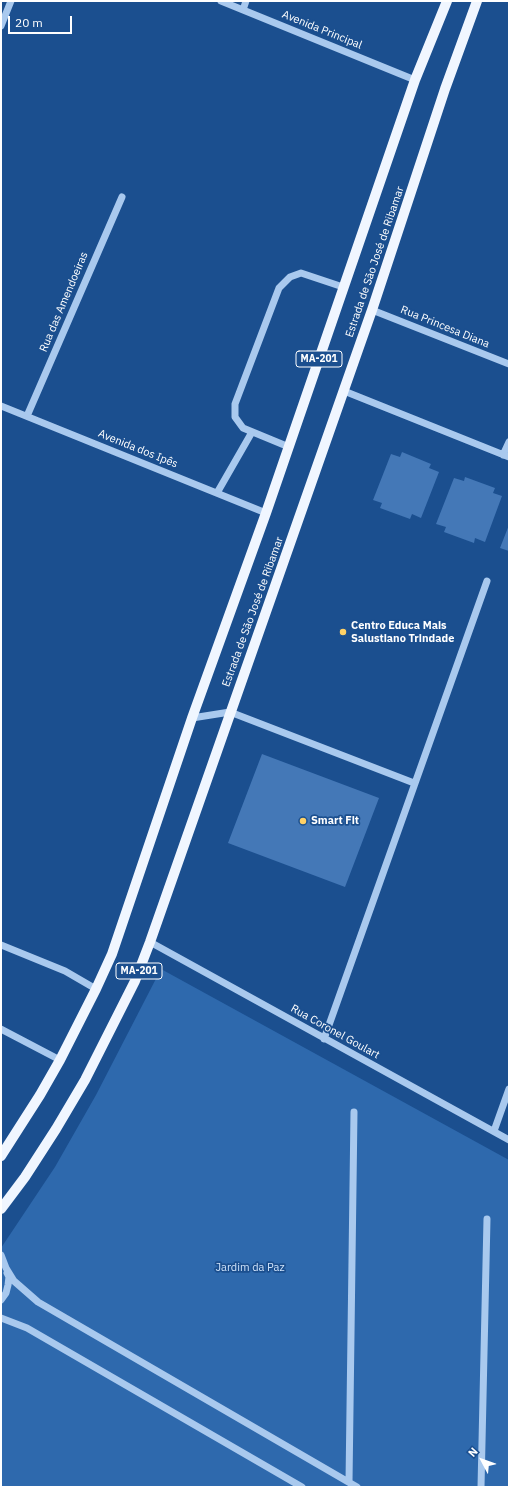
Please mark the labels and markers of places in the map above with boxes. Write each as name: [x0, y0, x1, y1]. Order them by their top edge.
place label: Centro Educa Mais Salustiano Trindade: [351, 619, 454, 645]
marker: Centro Educa Mais Salustiano Trindade: [338, 627, 348, 637]
place label: Smart Fit: [311, 814, 359, 828]
marker: Smart Fit: [298, 816, 308, 826]

